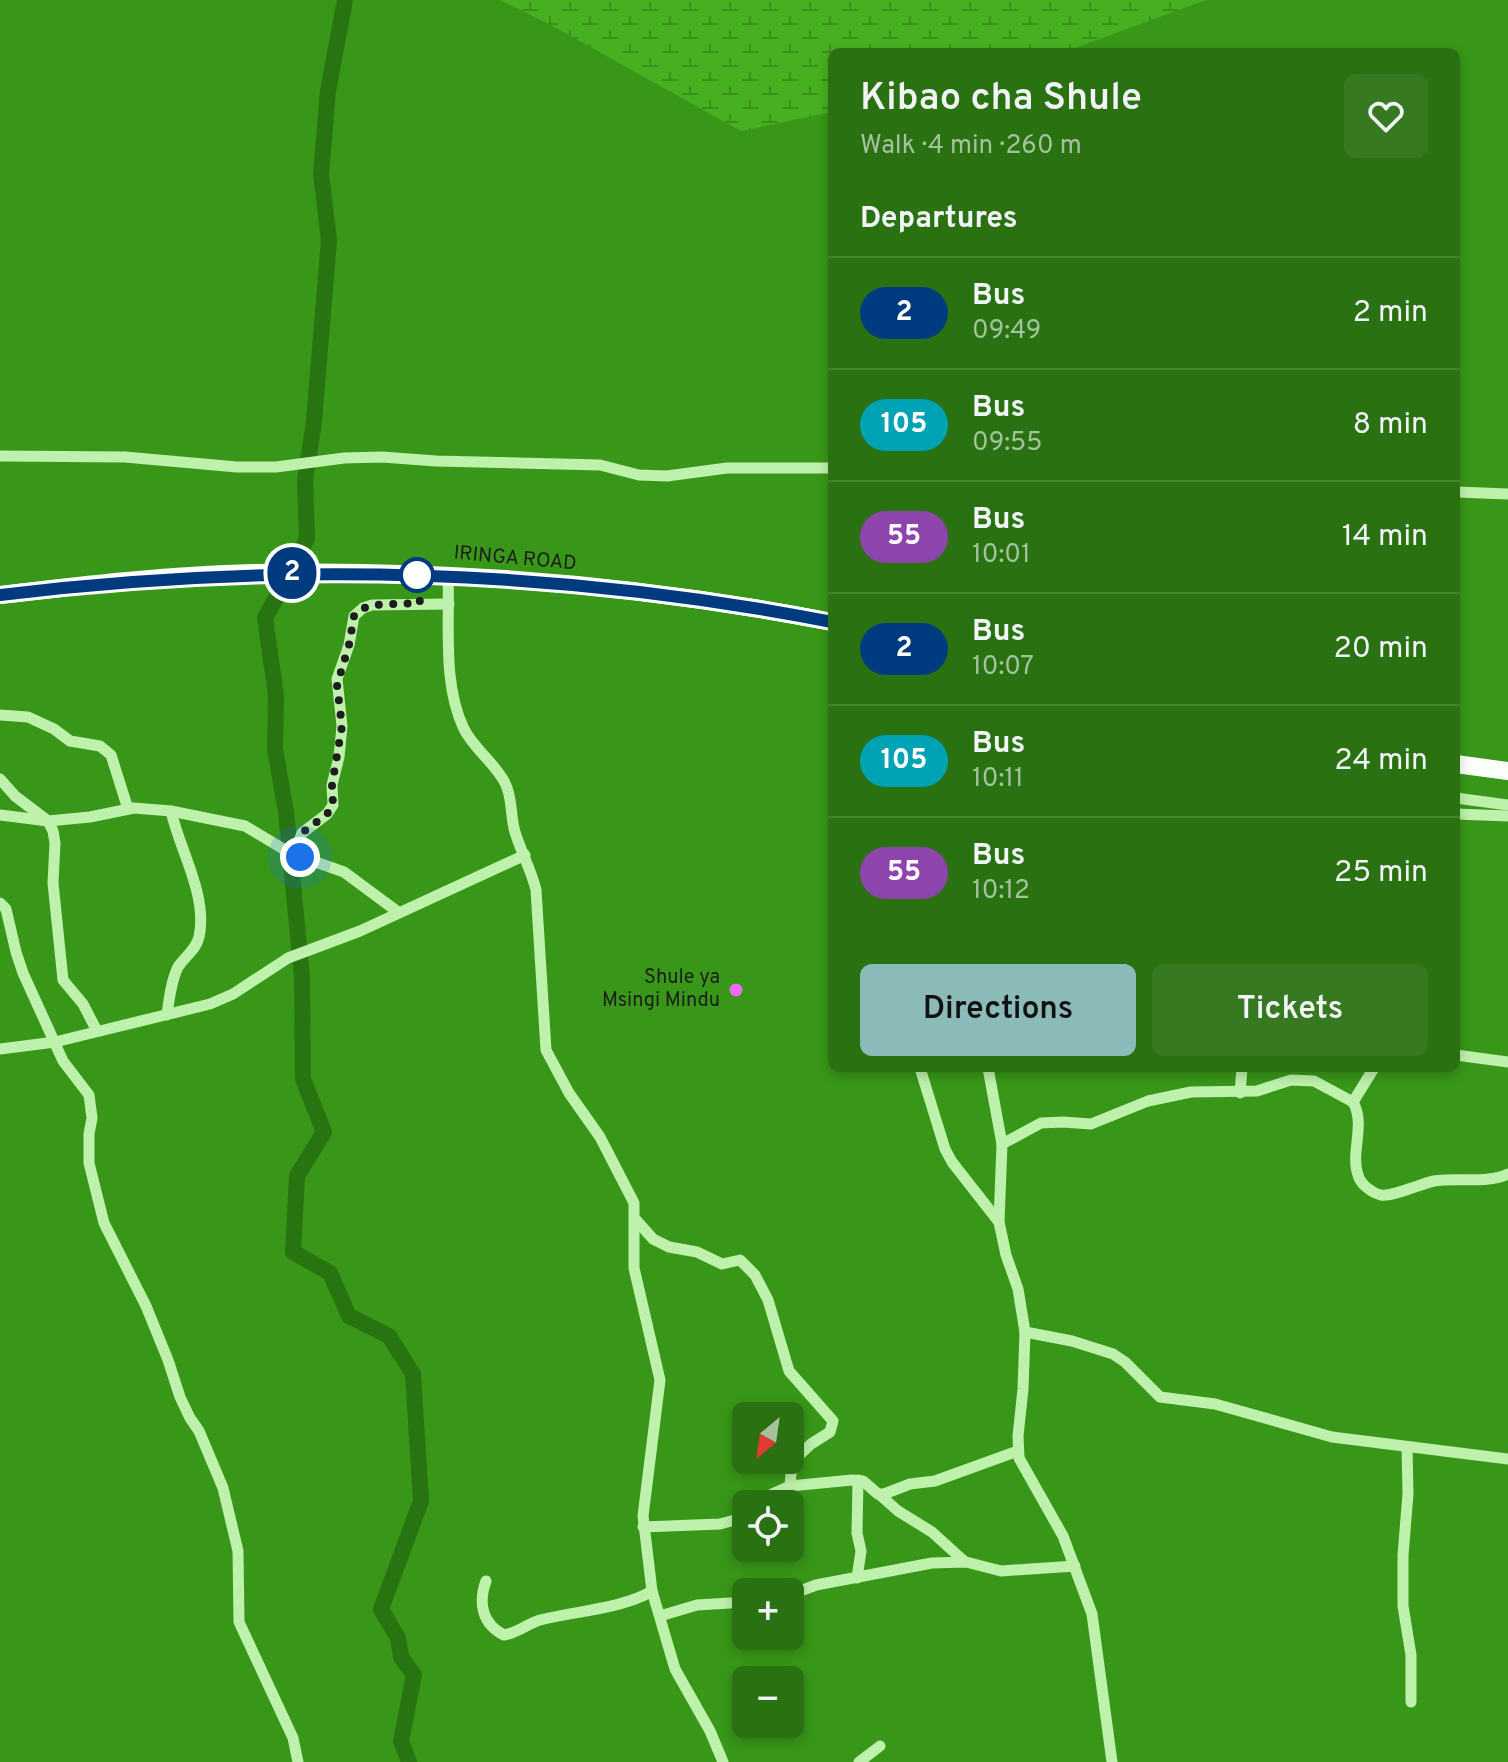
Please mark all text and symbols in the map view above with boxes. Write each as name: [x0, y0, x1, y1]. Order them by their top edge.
button: heart: [1344, 74, 1428, 158]
text: Kibao cha Shule: [860, 75, 1142, 124]
text: Walk · 4 min · 260 m: [860, 130, 1082, 163]
text: Departures: [860, 201, 1018, 238]
text: Bus: [972, 278, 1025, 315]
text: 2: [895, 295, 913, 331]
text: 2 min: [1353, 295, 1428, 332]
text: 09:49: [972, 315, 1041, 348]
text: Bus: [972, 390, 1025, 427]
text: 105: [881, 407, 927, 443]
text: 8 min: [1353, 407, 1428, 444]
text: 09:55: [972, 427, 1042, 460]
text: Bus: [972, 502, 1025, 539]
text: 55: [887, 519, 921, 555]
text: 14 min: [1342, 519, 1428, 556]
text: 10:01: [972, 539, 1031, 572]
street label: IRINGA ROAD: [452, 541, 578, 577]
line badge: 2: [266, 547, 318, 599]
text: 2: [283, 555, 301, 591]
unlabelled marker: [400, 558, 434, 592]
text: Bus: [972, 614, 1025, 651]
text: 2: [895, 631, 913, 667]
text: 20 min: [1333, 631, 1428, 668]
text: 10:07: [972, 651, 1034, 684]
text: Bus: [972, 726, 1025, 763]
text: 105: [881, 743, 927, 779]
text: 24 min: [1334, 743, 1428, 780]
text: 10:11: [972, 763, 1024, 796]
your location: [280, 837, 320, 877]
text: Bus: [972, 838, 1025, 875]
text: 55: [887, 855, 921, 891]
text: 25 min: [1334, 855, 1428, 892]
text: 10:12: [972, 875, 1030, 908]
button: Directions: [860, 964, 1136, 1056]
button: Tickets: [1152, 964, 1428, 1056]
place label: Shule ya Msingi Mindu: [602, 965, 720, 1014]
marker: Shule ya Msingi Mindu: [727, 981, 745, 999]
north arrow: [732, 1402, 804, 1474]
map controls: [732, 1402, 804, 1738]
button: locate: [732, 1490, 804, 1562]
button: +: [732, 1578, 804, 1650]
button: −: [732, 1666, 804, 1738]

